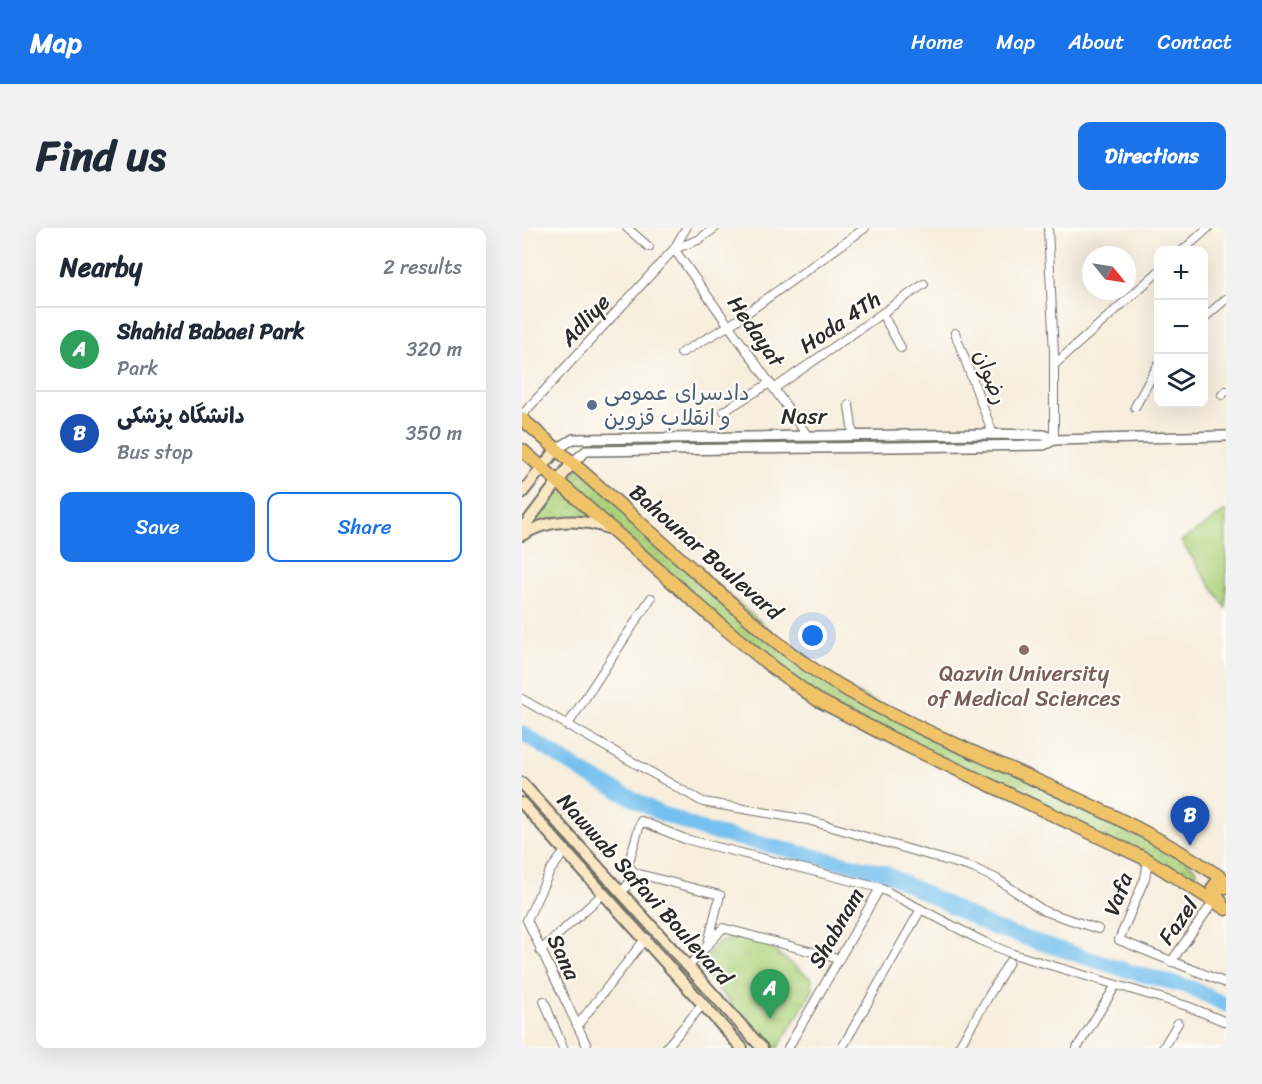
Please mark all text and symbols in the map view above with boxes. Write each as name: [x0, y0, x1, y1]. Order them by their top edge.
text: Map: [30, 18, 82, 67]
text: Home: [911, 23, 963, 61]
text: Map: [996, 23, 1035, 61]
text: About: [1068, 23, 1125, 61]
text: Contact: [1158, 23, 1232, 61]
text: Find us: [36, 119, 166, 193]
button: Directions: [1078, 122, 1226, 190]
text: Nearby: [60, 244, 142, 290]
north arrow: [1082, 246, 1136, 300]
map controls: [1154, 246, 1208, 408]
button: +: [1154, 246, 1208, 300]
text: 2 results: [383, 250, 462, 285]
street label: Hoda 4Th: [791, 280, 889, 364]
street label: Adliye: [549, 284, 620, 356]
street label: Hedayat: [717, 287, 796, 376]
button: −: [1154, 300, 1208, 354]
text: Shahid Babaei Park: [117, 312, 305, 351]
text: A: [73, 332, 86, 367]
text: 320 m: [406, 332, 462, 367]
street label: رضوان: [963, 344, 1019, 410]
text: Park: [117, 351, 158, 386]
button: layers: [1154, 354, 1208, 408]
place label: دادسرای عمومی و انقلاب قزوین: [604, 373, 750, 437]
text: دانشگاه پزشکی: [117, 396, 245, 435]
street label: Nasr: [781, 397, 829, 436]
marker: دادسرای عمومی و انقلاب قزوین: [585, 398, 599, 412]
text: B: [73, 416, 86, 451]
text: 350 m: [406, 416, 462, 451]
text: Bus stop: [117, 435, 193, 470]
street label: Bahounar Boulevard: [620, 474, 793, 631]
button: Save: [60, 492, 255, 562]
button: Share: [267, 492, 462, 562]
your location: [798, 621, 827, 650]
marker: Qazvin University of Medical Sciences: [1017, 643, 1031, 657]
place label: Qazvin University of Medical Sciences: [927, 654, 1122, 718]
street label: Nawwab Safavi Boulevard: [547, 783, 744, 996]
pin: B: [1170, 796, 1210, 846]
street label: Vafa: [1092, 866, 1144, 921]
street label: Shabnam: [797, 880, 875, 976]
street label: Fazel: [1147, 888, 1209, 953]
street label: Sana: [536, 927, 592, 988]
pin: A: [750, 970, 790, 1019]

